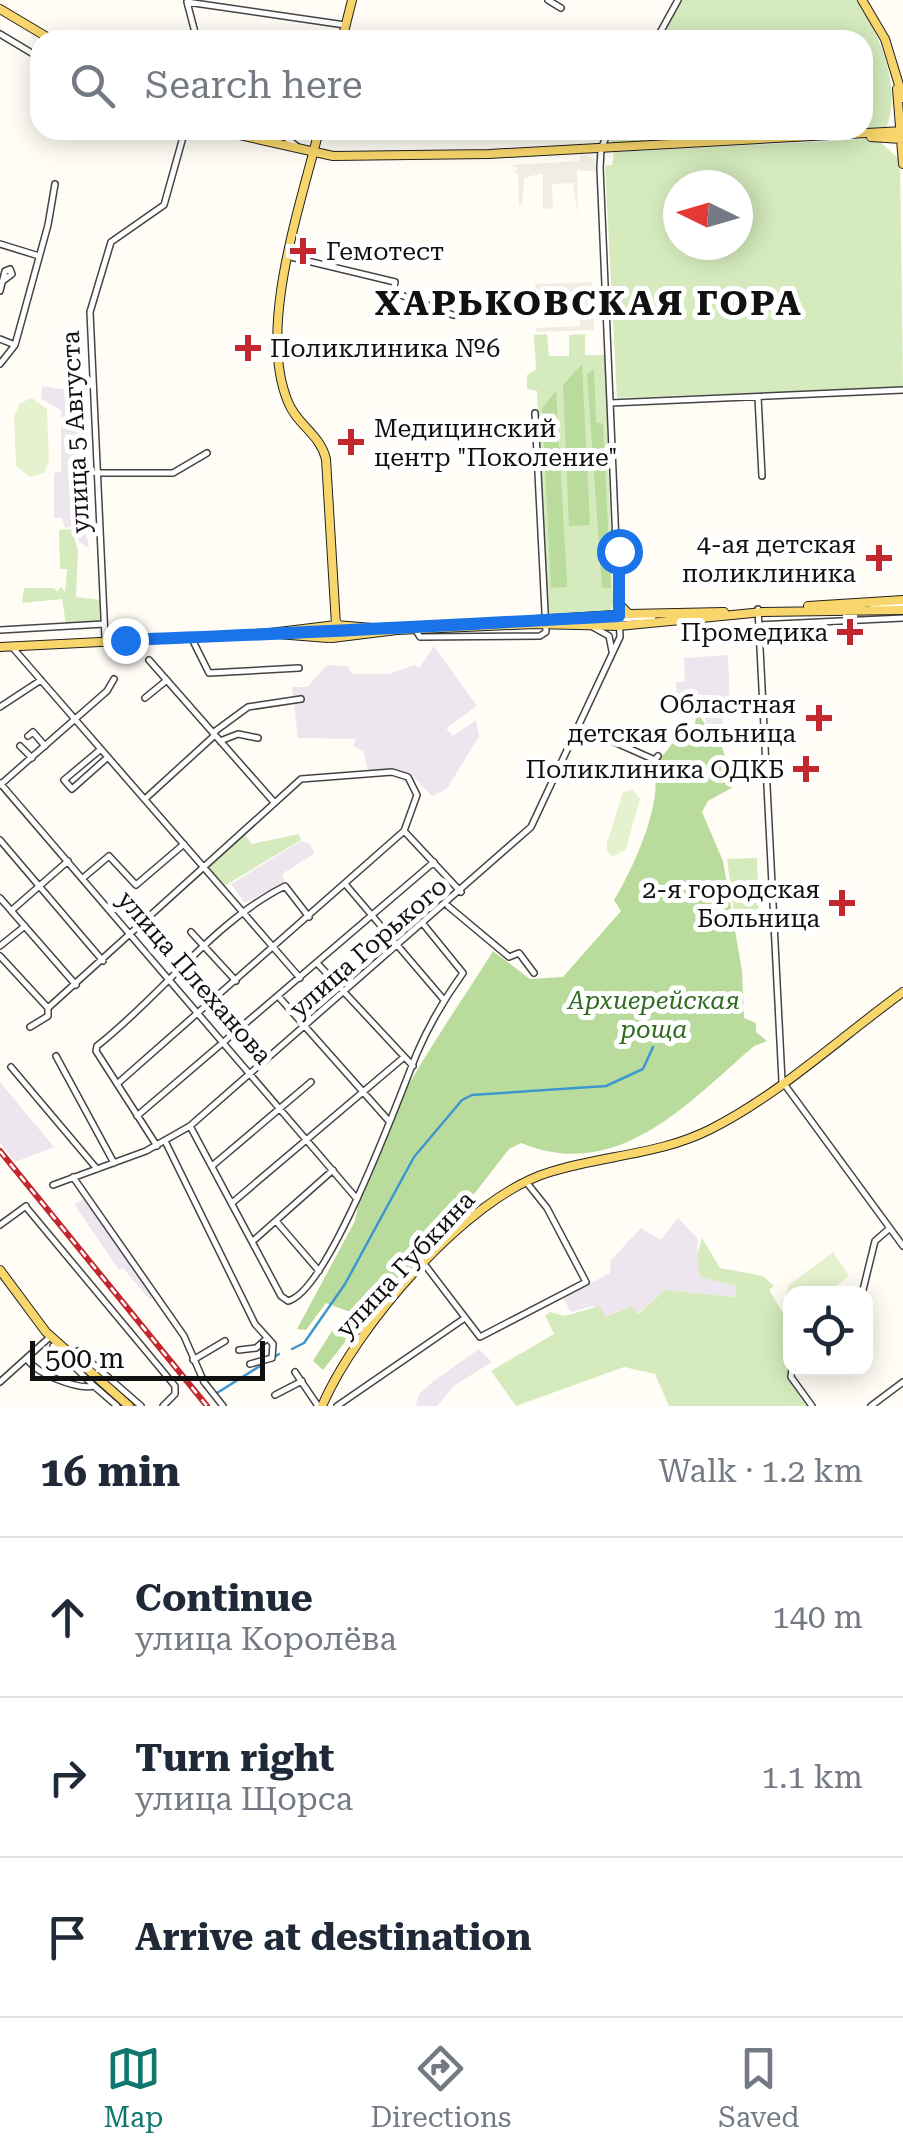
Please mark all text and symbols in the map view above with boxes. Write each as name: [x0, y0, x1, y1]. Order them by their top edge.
search box: [30, 30, 873, 140]
icon: search: [65, 58, 120, 113]
text: Search here: [145, 63, 363, 107]
north arrow: [663, 170, 753, 260]
place label: Гемотест: [326, 237, 444, 266]
marker: Гемотест: [290, 238, 316, 264]
district label: ХАРЬКОВСКАЯ ГОРА: [375, 283, 803, 324]
street label: улица 5 Августа: [56, 329, 95, 534]
place label: Поликлиника №6: [270, 334, 500, 363]
marker: Поликлиника №6: [235, 335, 261, 361]
place label: Медицинский центр "Поколение": [374, 414, 618, 472]
marker: Медицинский центр "Поколение": [338, 429, 364, 455]
route start: [597, 529, 643, 575]
place label: 4-ая детская поликлиника: [682, 530, 856, 588]
marker: 4-ая детская поликлиника: [866, 545, 892, 571]
route end: [103, 618, 149, 664]
place label: Промедика: [681, 618, 828, 647]
marker: Промедика: [837, 619, 863, 645]
place label: Областная детская больница: [567, 690, 796, 748]
marker: Областная детская больница: [806, 705, 832, 731]
place label: Поликлиника ОДКБ: [526, 755, 784, 784]
marker: Поликлиника ОДКБ: [793, 756, 819, 782]
street label: улица Горького: [284, 871, 453, 1024]
place label: 2-я городская Больница: [642, 875, 820, 933]
street label: улица Плеханова: [112, 885, 278, 1070]
marker: 2-я городская Больница: [829, 890, 855, 916]
park label: Архиерейская роща: [566, 986, 740, 1044]
street label: улица Губкина: [330, 1185, 481, 1344]
map controls: [783, 1286, 873, 1376]
button: locate: [783, 1286, 873, 1376]
scale bar: [30, 1336, 265, 1380]
text: 500 m: [45, 1342, 125, 1375]
text: 16 min: [40, 1447, 180, 1496]
text: Walk · 1.2 km: [658, 1452, 863, 1490]
text: Continue: [135, 1576, 313, 1620]
icon: ahead: [40, 1590, 95, 1645]
text: 140 m: [772, 1598, 863, 1636]
text: улица Королёва: [135, 1620, 397, 1658]
text: Turn right: [135, 1736, 334, 1780]
icon: right: [40, 1750, 95, 1805]
text: 1.1 km: [761, 1758, 863, 1796]
text: улица Щорса: [135, 1780, 353, 1818]
icon: arrive: [40, 1910, 95, 1965]
text: Arrive at destination: [135, 1915, 531, 1959]
tab: Map: [104, 2041, 163, 2134]
tab: Directions: [370, 2041, 511, 2134]
tab: Saved: [718, 2041, 800, 2134]

